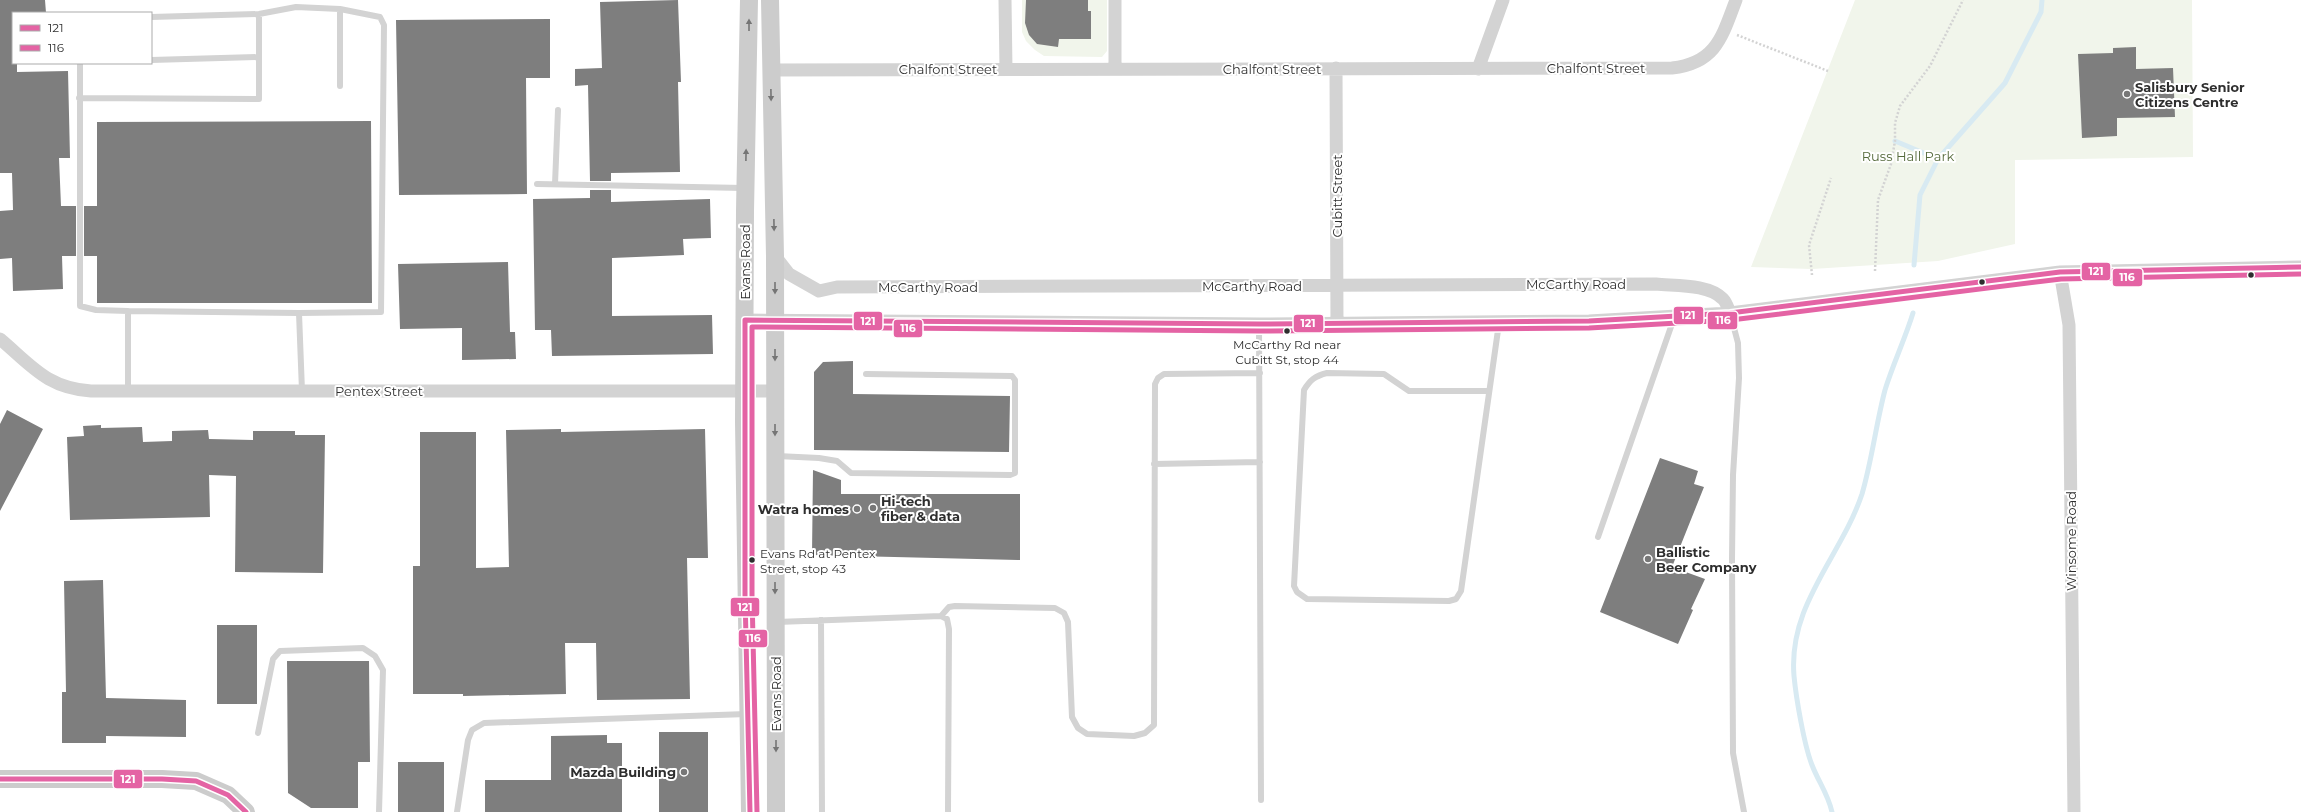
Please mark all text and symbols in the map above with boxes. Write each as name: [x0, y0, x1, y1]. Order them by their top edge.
legend: [12, 12, 152, 64]
one-way arrow: [746, 18, 752, 31]
text: 121: [48, 20, 63, 35]
text: 116: [48, 40, 64, 55]
street label: Chalfont Street: [1547, 60, 1645, 76]
street label: Chalfont Street: [899, 61, 997, 77]
street label: Chalfont Street: [1223, 61, 1321, 77]
place label: Salisbury Senior Citizens Centre: [2135, 79, 2245, 110]
one-way arrow: [768, 89, 774, 102]
marker: Salisbury Senior Citizens Centre: [2122, 89, 2132, 99]
one-way arrow: [743, 148, 749, 161]
park label: Russ Hall Park: [1862, 148, 1955, 164]
street label: Cubitt Street: [1329, 154, 1345, 238]
one-way arrow: [771, 219, 777, 232]
street label: Evans Road: [737, 224, 753, 300]
line badge: 121: [2081, 262, 2111, 281]
text: 121: [2088, 264, 2104, 278]
line badge: 116: [2112, 268, 2143, 287]
text: 116: [2119, 270, 2135, 284]
unlabelled marker: [2246, 270, 2256, 280]
street label: McCarthy Road: [1526, 276, 1626, 292]
unlabelled marker: [1977, 277, 1987, 287]
street label: McCarthy Road: [1202, 278, 1302, 294]
street label: McCarthy Road: [878, 279, 978, 295]
one-way arrow: [772, 282, 778, 295]
line badge: 121: [1673, 306, 1704, 325]
text: 121: [1680, 308, 1696, 322]
line badge: 121: [853, 311, 883, 331]
line badge: 116: [1707, 311, 1738, 330]
text: 116: [1715, 313, 1731, 327]
text: 121: [860, 314, 876, 328]
line badge: 121: [1293, 314, 1324, 333]
text: 121: [1300, 316, 1316, 330]
line badge: 116: [893, 319, 923, 338]
text: 116: [900, 321, 916, 335]
marker: McCarthy Rd near Cubitt St, stop 44: [1282, 326, 1292, 336]
place label: McCarthy Rd near Cubitt St, stop 44: [1233, 337, 1341, 367]
one-way arrow: [772, 349, 778, 362]
street label: Pentex Street: [335, 383, 423, 399]
one-way arrow: [772, 424, 778, 437]
street label: Winsome Road: [2063, 491, 2079, 591]
place label: Hi-tech fiber & data: [881, 493, 960, 524]
place label: Watra homes: [758, 501, 849, 517]
marker: Hi-tech fiber & data: [868, 503, 878, 513]
marker: Watra homes: [852, 504, 862, 514]
place label: Ballistic Beer Company: [1656, 544, 1757, 575]
place label: Evans Rd at Pentex Street, stop 43: [760, 546, 876, 576]
marker: Ballistic Beer Company: [1643, 554, 1653, 564]
marker: Evans Rd at Pentex Street, stop 43: [747, 555, 757, 565]
one-way arrow: [772, 582, 778, 595]
line badge: 121: [730, 597, 760, 617]
text: 121: [737, 600, 753, 614]
line badge: 116: [738, 629, 768, 648]
text: 116: [745, 631, 761, 645]
street label: Evans Road: [768, 656, 784, 732]
one-way arrow: [773, 740, 779, 753]
place label: Mazda Building: [570, 764, 676, 780]
marker: Mazda Building: [679, 767, 689, 777]
line badge: 121: [113, 769, 143, 789]
text: 121: [120, 772, 136, 786]

